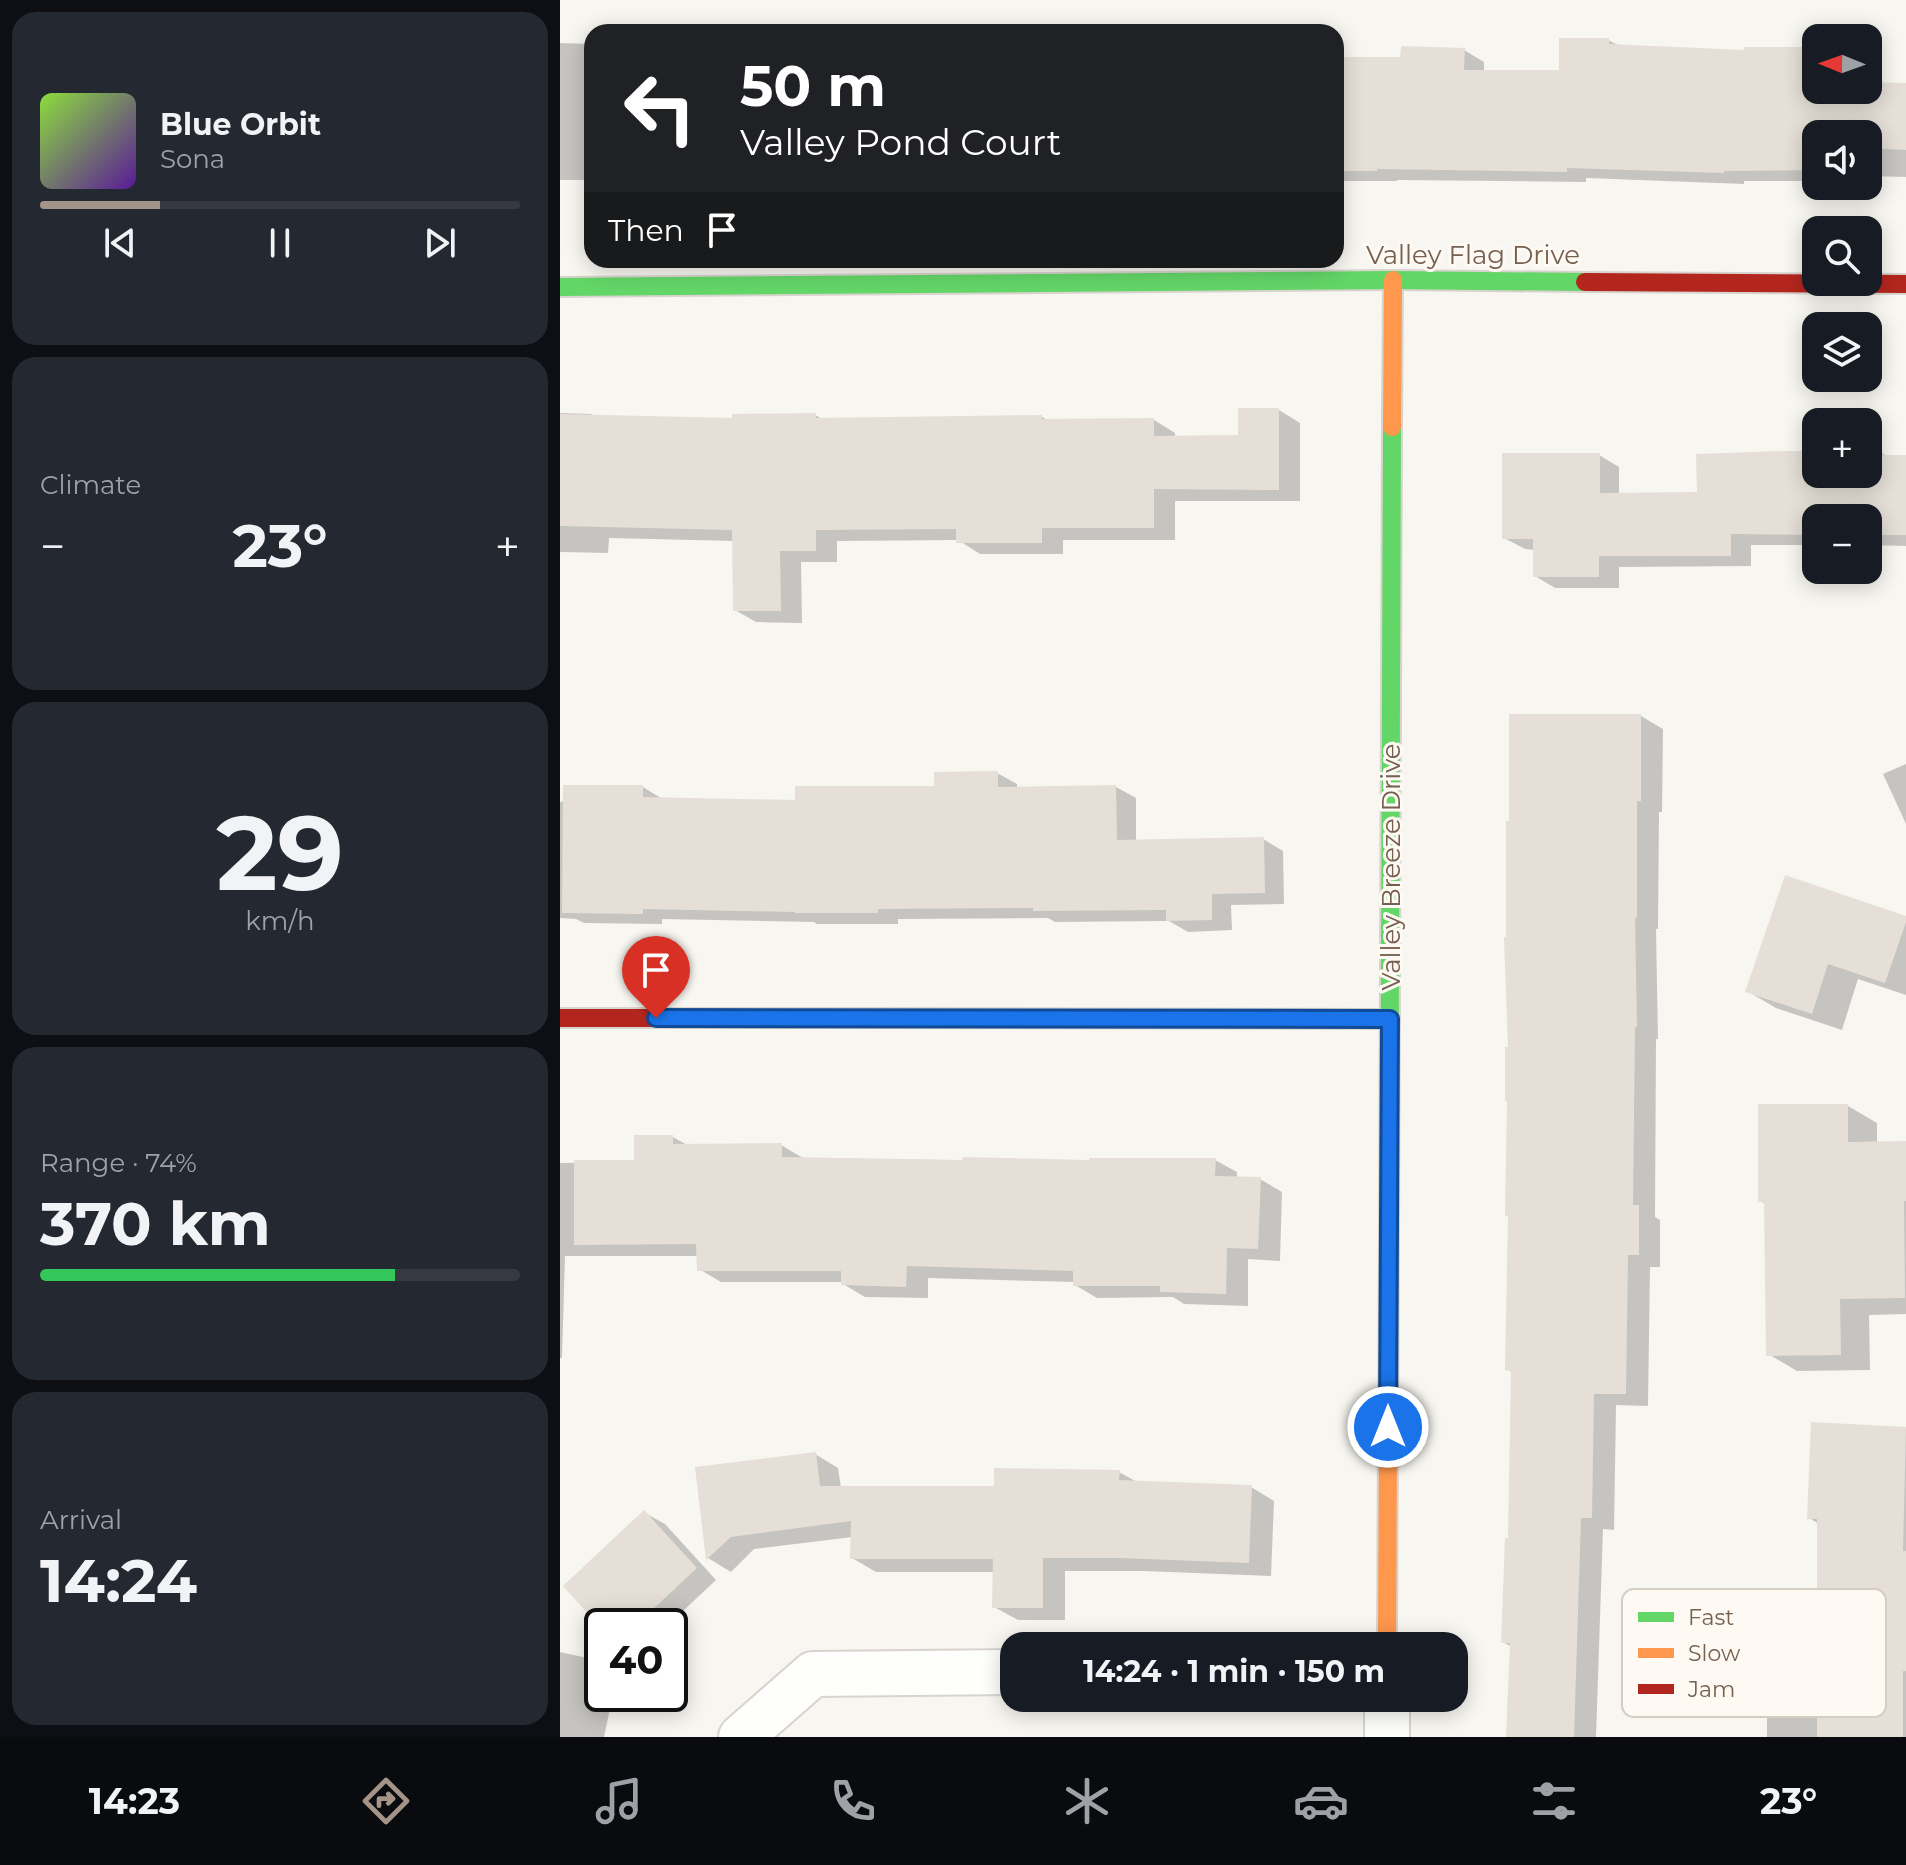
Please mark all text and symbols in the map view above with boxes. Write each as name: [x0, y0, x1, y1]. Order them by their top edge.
north arrow: [1802, 24, 1882, 104]
map controls: [1802, 24, 1882, 584]
text: 50 m: [740, 52, 886, 120]
icon: left: [608, 56, 712, 160]
text: Blue Orbit: [160, 106, 321, 143]
text: Valley Pond Court: [740, 120, 1061, 164]
button: sound: [1802, 120, 1882, 200]
text: Sona: [160, 143, 225, 175]
icon: arrive: [700, 208, 744, 252]
text: Then: [608, 212, 684, 249]
button: search: [1802, 216, 1882, 296]
icon: previous: [98, 221, 142, 265]
icon: pause: [258, 221, 302, 265]
icon: next: [418, 221, 462, 265]
street label: Valley Flag Drive: [1366, 239, 1580, 271]
button: layers: [1802, 312, 1882, 392]
button: +: [1802, 408, 1882, 488]
text: Climate: [40, 469, 141, 501]
button: −: [1802, 504, 1882, 584]
text: 23°: [232, 509, 328, 582]
text: −: [40, 519, 65, 573]
text: +: [495, 519, 520, 573]
street label: Valley Breeze Drive: [1375, 743, 1407, 991]
text: 29: [216, 789, 344, 916]
text: km/h: [245, 905, 315, 937]
pin: [622, 936, 690, 1018]
icon: arrive: [634, 948, 678, 992]
text: Range · 74%: [40, 1147, 197, 1179]
text: 370 km: [40, 1187, 271, 1260]
position arrow: [1346, 1385, 1430, 1469]
text: Arrival: [40, 1504, 122, 1536]
text: 14:24: [40, 1544, 197, 1617]
legend: [1622, 1589, 1886, 1717]
text: Fast: [1688, 1604, 1734, 1631]
speed limit sign: 40: [584, 1608, 688, 1712]
text: Slow: [1688, 1640, 1741, 1667]
text: 14:24 · 1 min · 150 m: [1083, 1653, 1385, 1690]
text: Jam: [1687, 1676, 1735, 1703]
icon: directions: [358, 1773, 414, 1829]
icon: music: [591, 1773, 647, 1829]
icon: phone: [825, 1773, 881, 1829]
icon: climate: [1059, 1773, 1115, 1829]
icon: car: [1293, 1773, 1349, 1829]
icon: filters: [1526, 1773, 1582, 1829]
text: 14:23: [89, 1779, 180, 1823]
text: 23°: [1760, 1779, 1817, 1823]

